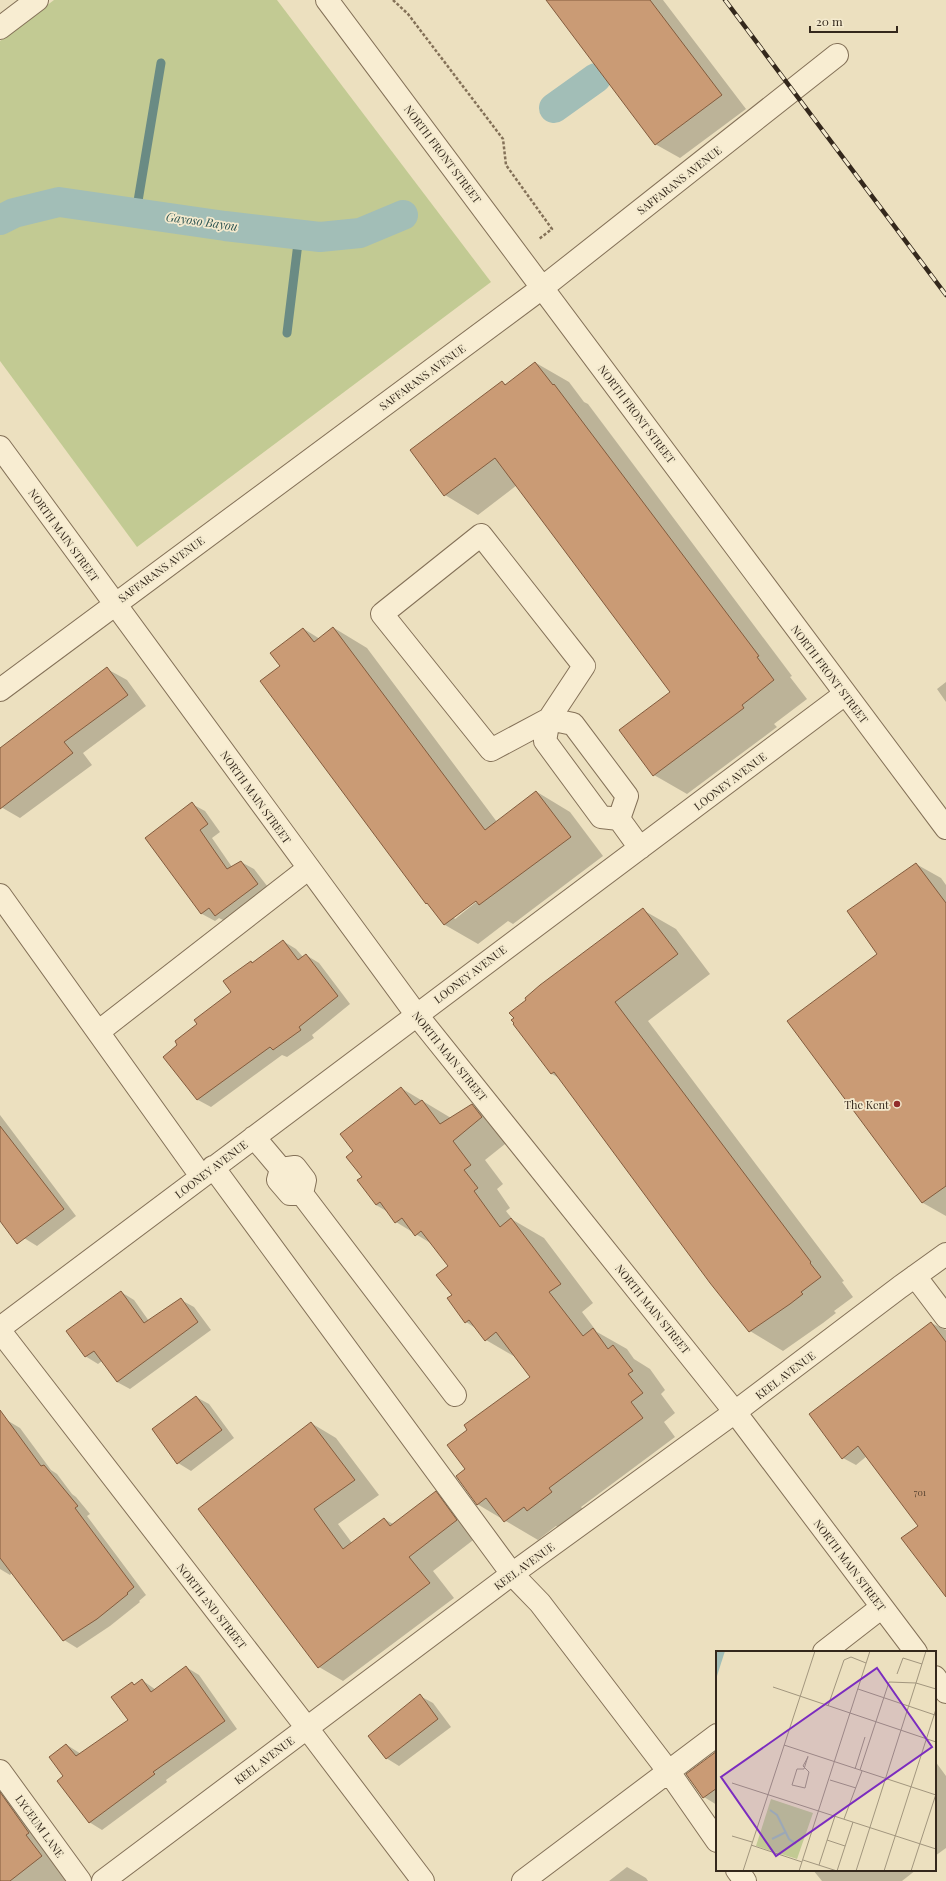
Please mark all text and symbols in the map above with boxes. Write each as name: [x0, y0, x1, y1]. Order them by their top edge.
scale bar: [810, 8, 897, 34]
text: 20 m: [816, 13, 843, 29]
street label: NORTH FRONT STREET: [401, 102, 485, 206]
street label: SAFFARANS AVENUE: [634, 142, 725, 218]
water label: Gayoso Bayou: [165, 208, 239, 234]
street label: SAFFARANS AVENUE: [376, 340, 468, 413]
street label: NORTH FRONT STREET: [595, 362, 679, 466]
street label: NORTH MAIN STREET: [25, 486, 103, 585]
street label: SAFFARANS AVENUE: [115, 532, 207, 605]
street label: NORTH FRONT STREET: [788, 622, 872, 726]
street label: NORTH MAIN STREET: [217, 748, 295, 847]
street label: LOONEY AVENUE: [690, 748, 770, 813]
street label: LOONEY AVENUE: [430, 941, 510, 1006]
street label: NORTH MAIN STREET: [409, 1008, 491, 1104]
place label: The Kent: [844, 1097, 889, 1112]
marker: The Kent: [892, 1099, 902, 1109]
street label: LOONEY AVENUE: [171, 1136, 251, 1201]
street label: NORTH MAIN STREET: [612, 1261, 694, 1357]
street label: KEEL AVENUE: [752, 1347, 818, 1402]
house number: 701: [914, 1486, 927, 1498]
street label: NORTH MAIN STREET: [811, 1516, 890, 1614]
street label: KEEL AVENUE: [491, 1539, 558, 1593]
street label: NORTH 2ND STREET: [174, 1560, 250, 1652]
inset map: [716, 1651, 936, 1871]
street label: KEEL AVENUE: [231, 1732, 297, 1787]
street label: LYCEUM LANE: [12, 1792, 68, 1860]

